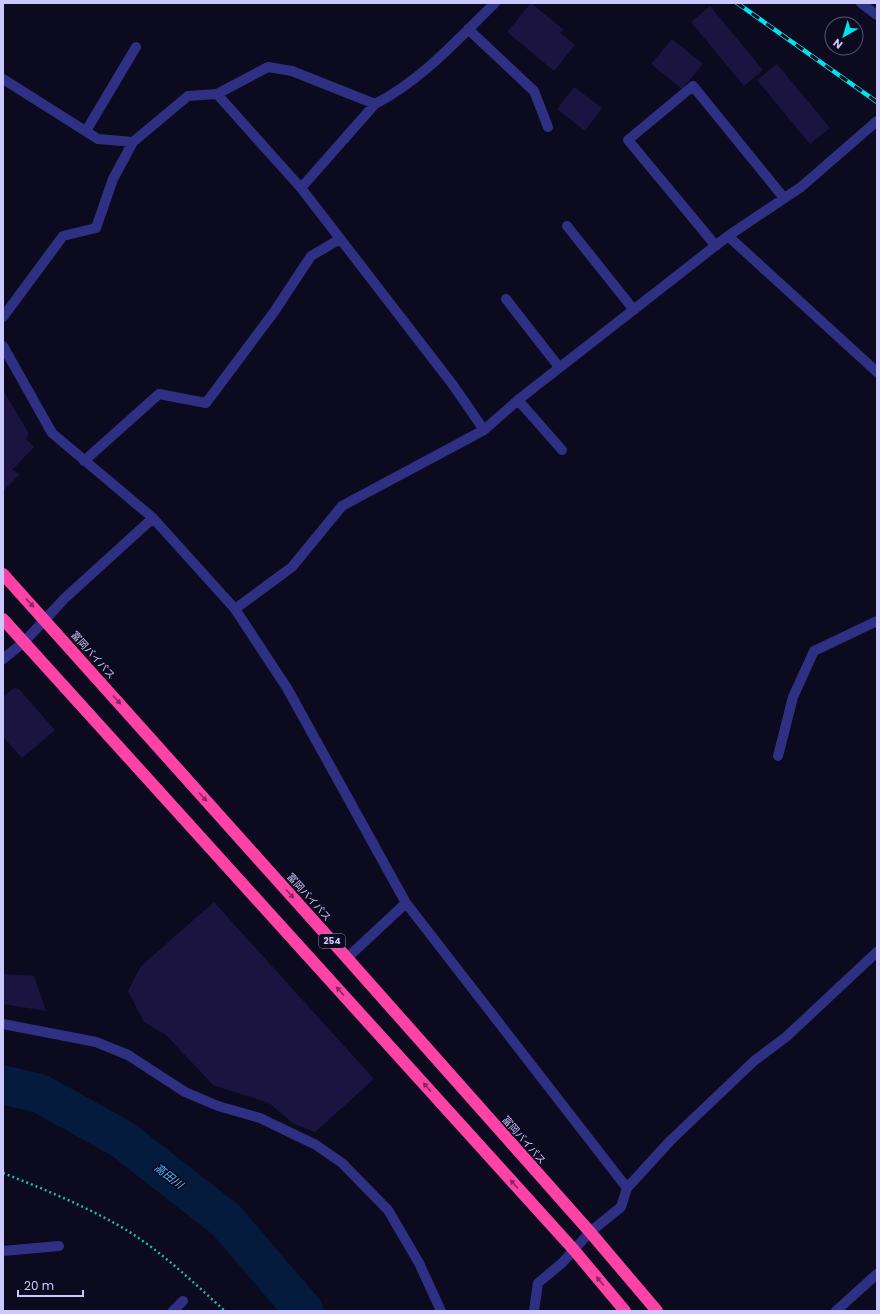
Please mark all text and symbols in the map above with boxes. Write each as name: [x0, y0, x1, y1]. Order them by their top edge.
north arrow: [824, 16, 864, 56]
text: N: [830, 35, 846, 53]
one-way arrow: [25, 598, 34, 608]
street label: 富岡バイパス: [67, 628, 119, 682]
one-way arrow: [112, 694, 121, 705]
one-way arrow: [199, 791, 208, 802]
street label: 富岡バイパス: [283, 870, 335, 924]
one-way arrow: [285, 888, 294, 899]
road number: 254: [319, 934, 345, 948]
one-way arrow: [335, 986, 344, 996]
one-way arrow: [422, 1082, 432, 1092]
street label: 富岡バイパス: [499, 1113, 549, 1167]
water label: 高田川: [151, 1160, 188, 1193]
one-way arrow: [510, 1178, 519, 1189]
scale bar: [18, 1272, 83, 1298]
one-way arrow: [596, 1276, 605, 1286]
text: 20 m: [24, 1277, 54, 1294]

